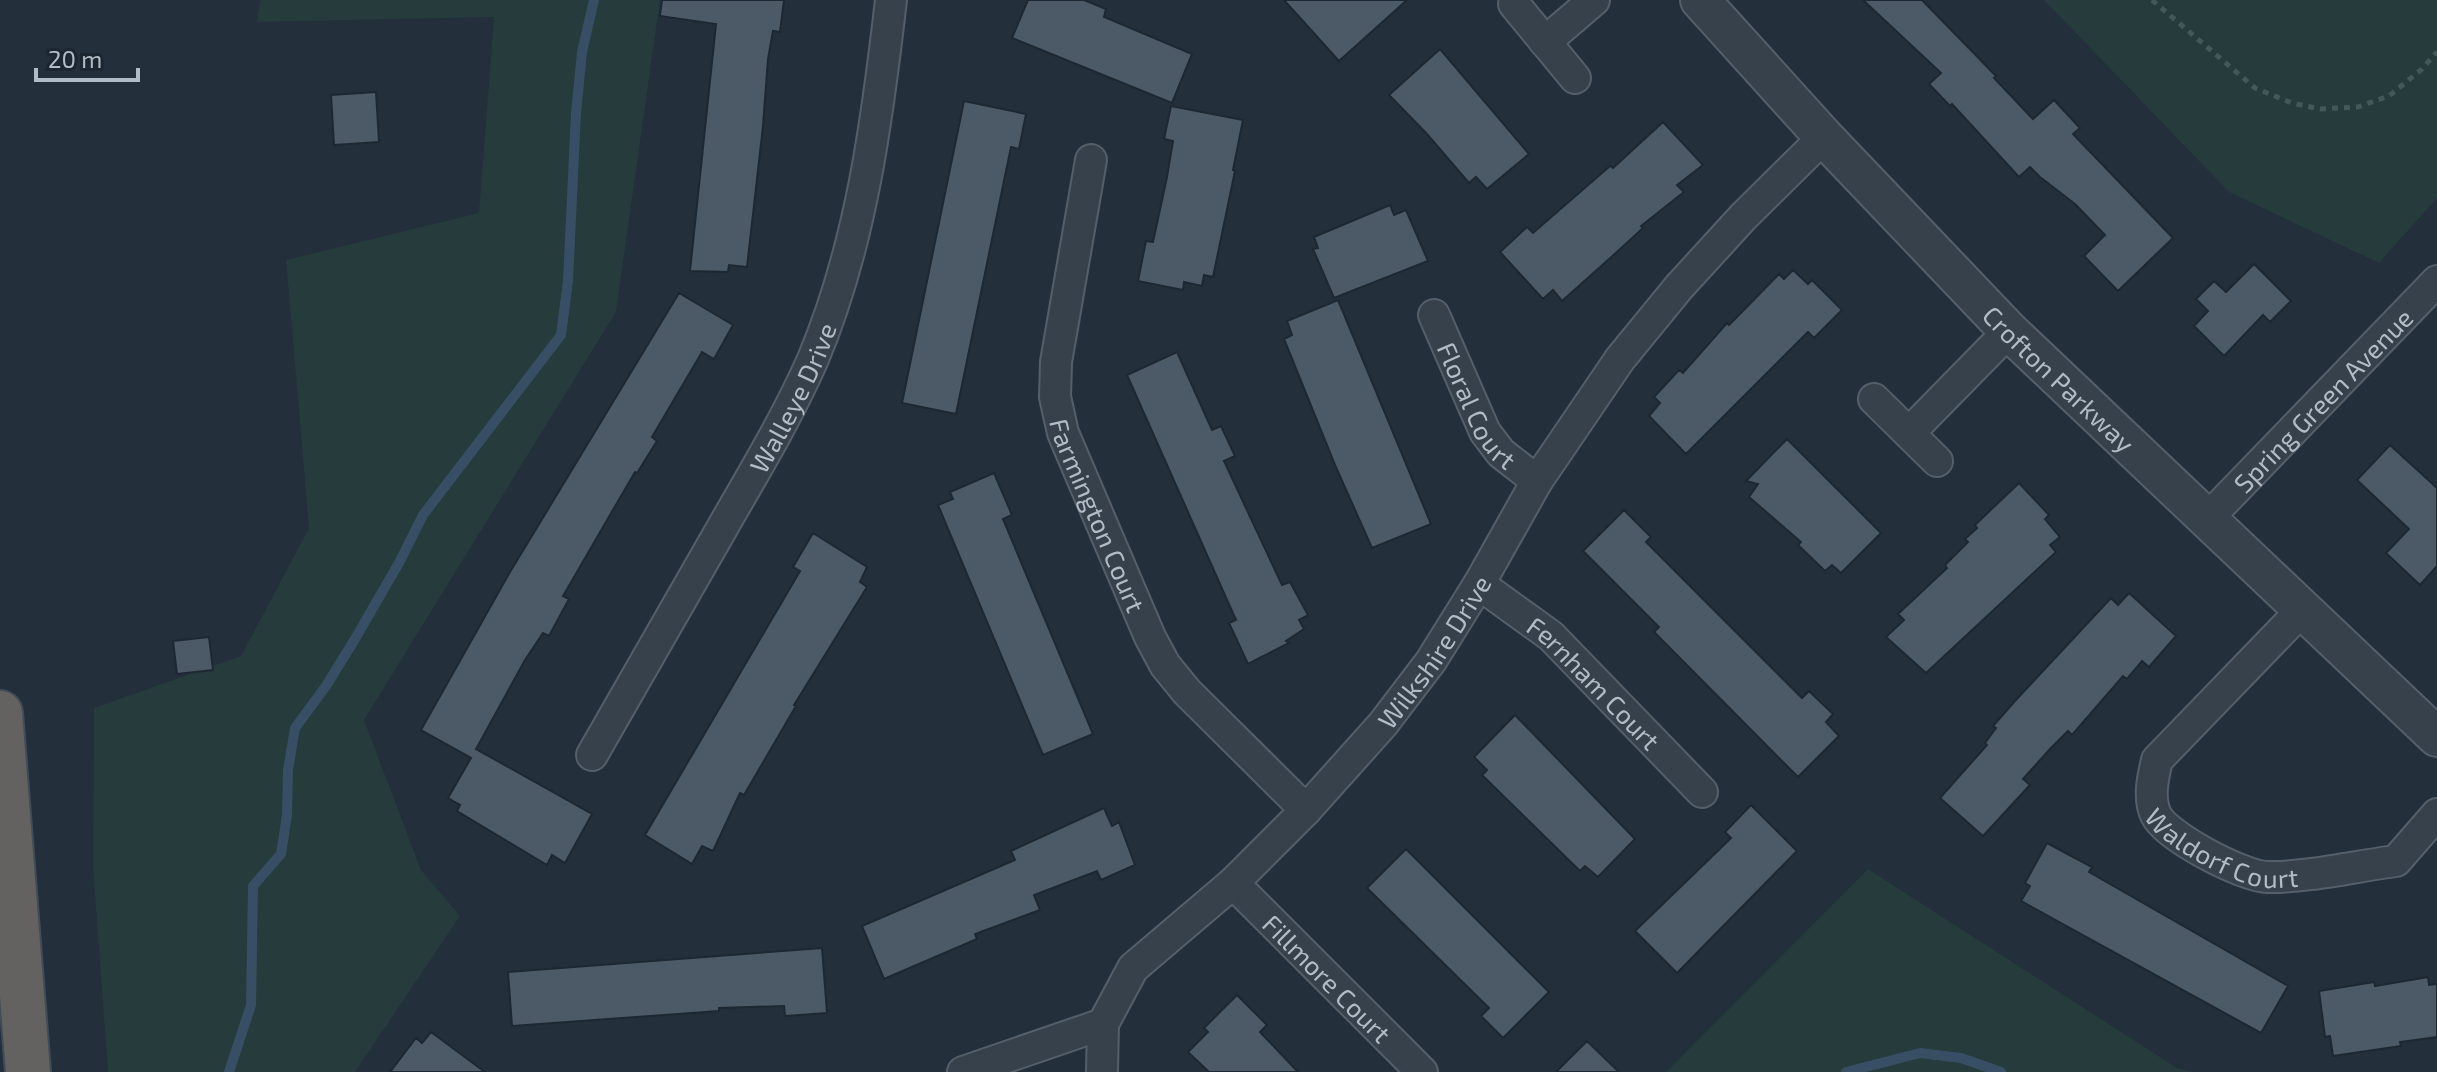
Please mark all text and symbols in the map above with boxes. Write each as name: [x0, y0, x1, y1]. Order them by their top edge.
scale bar: [36, 32, 138, 82]
text: 20 m: [48, 44, 102, 73]
street label: Crofton Parkway: [1977, 299, 2142, 458]
street label: Spring Green Avenue: [2226, 301, 2418, 498]
street label: Walleye Drive: [742, 318, 841, 478]
street label: Floral Court: [1432, 337, 1523, 475]
street label: Farmington Court: [1045, 415, 1153, 617]
street label: Wilkshire Drive: [1370, 570, 1496, 734]
street label: Fernham Court: [1522, 609, 1667, 755]
street label: Waldorf Court: [2140, 801, 2299, 893]
street label: Fillmore Court: [1257, 907, 1398, 1048]

